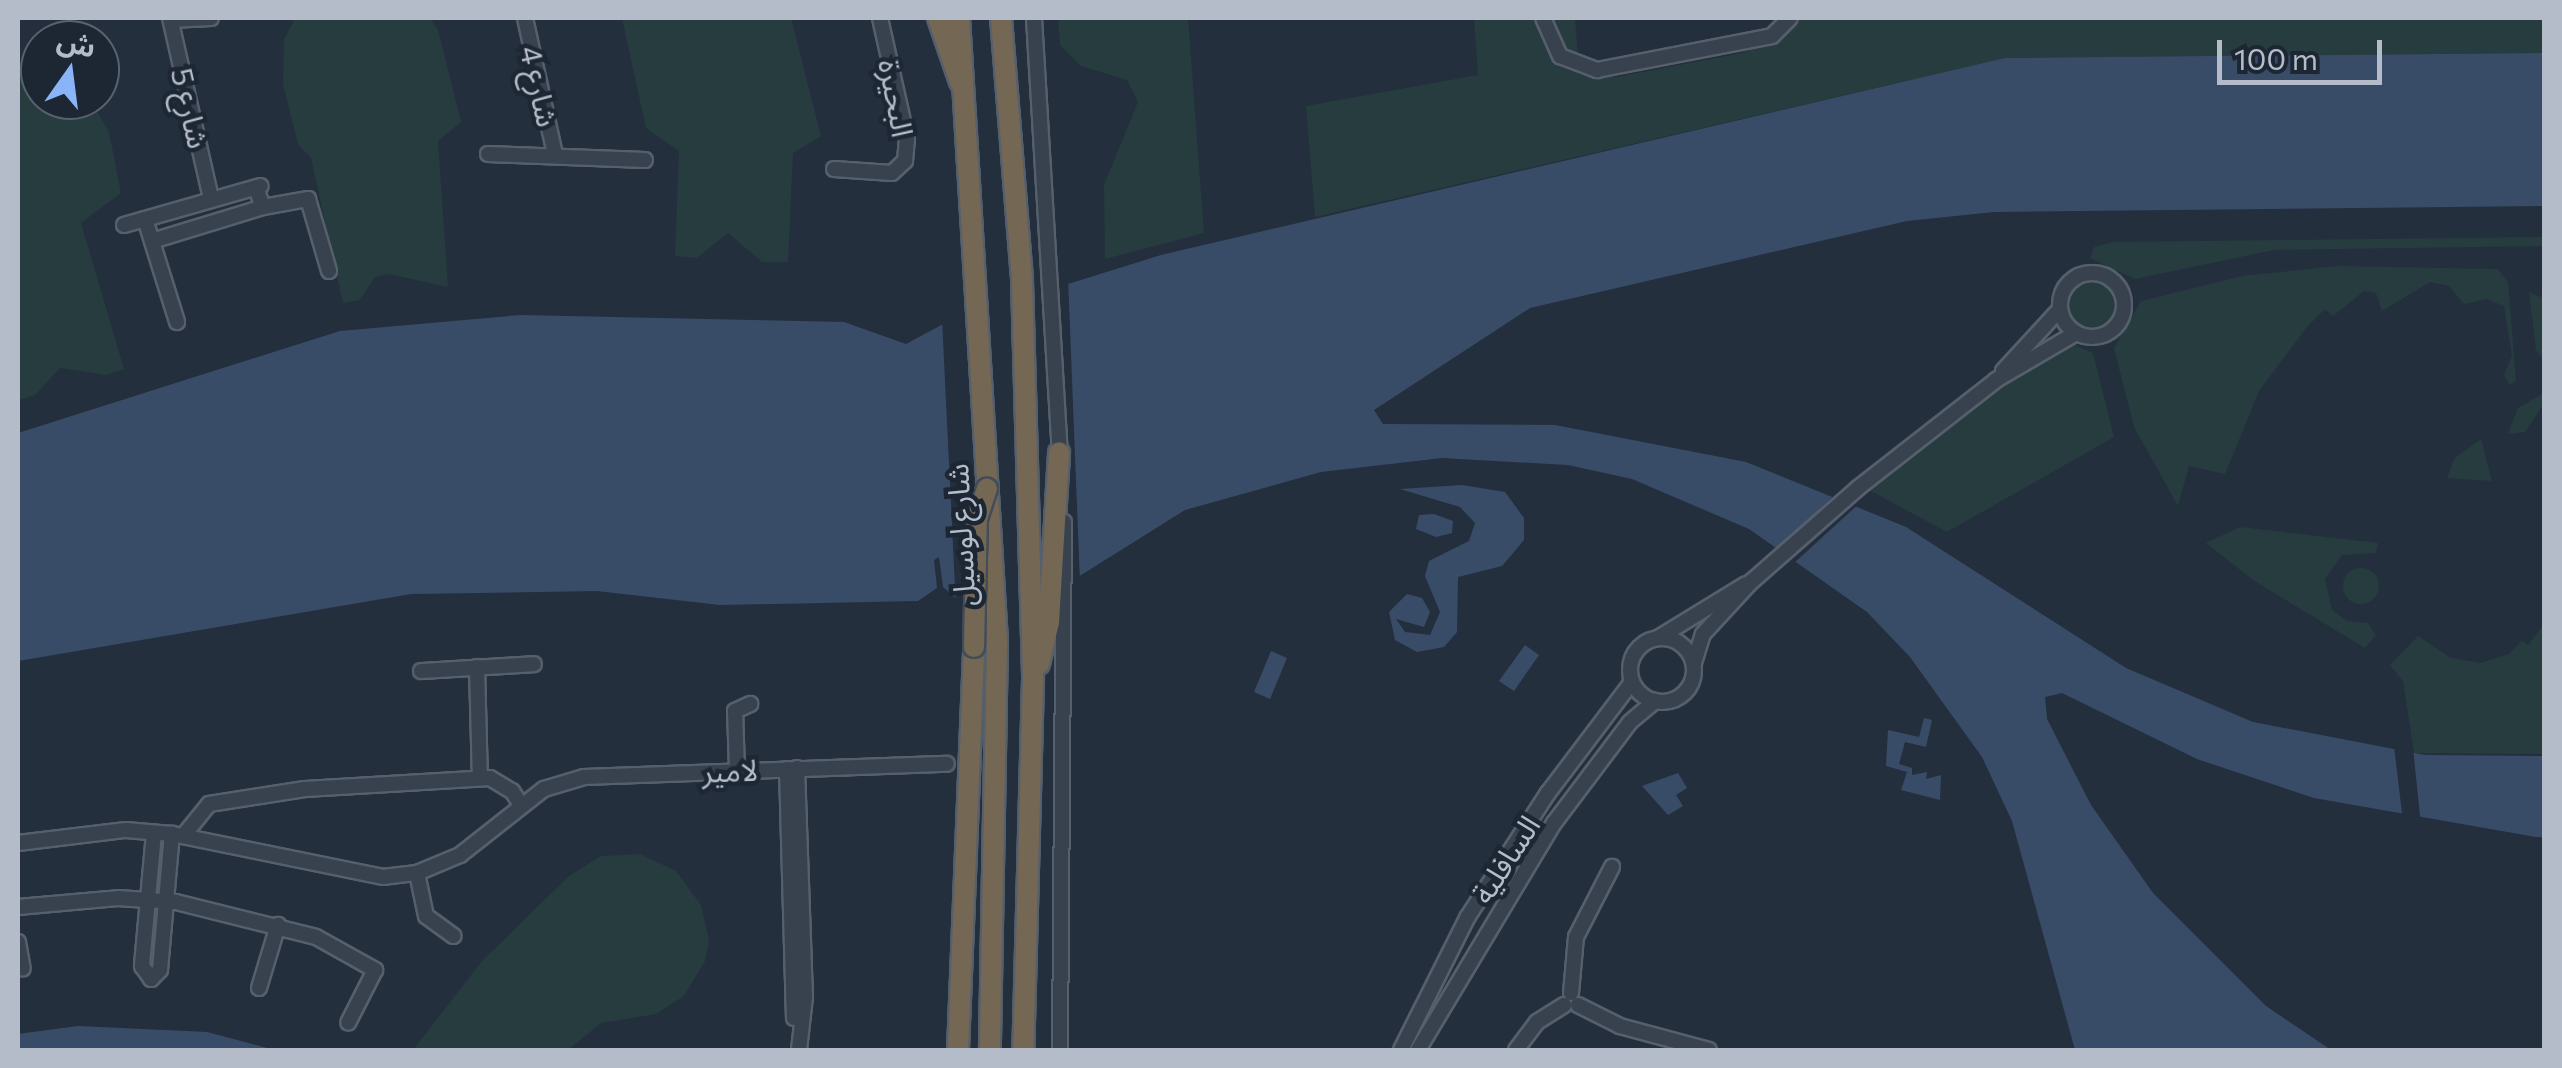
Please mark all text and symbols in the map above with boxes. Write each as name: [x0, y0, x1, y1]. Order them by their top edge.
north arrow: [20, 20, 120, 120]
scale bar: [2222, 20, 2387, 82]
text: ش: [54, 22, 100, 64]
text: 100 m: [2234, 39, 2318, 76]
street label: شارع 4: [513, 42, 567, 130]
street label: البحيرة: [872, 56, 922, 140]
street label: شارع 5: [164, 64, 218, 152]
street label: شارع لوسيل: [938, 463, 982, 607]
street label: لامير: [701, 751, 759, 789]
street label: السافلية: [1463, 808, 1547, 910]

